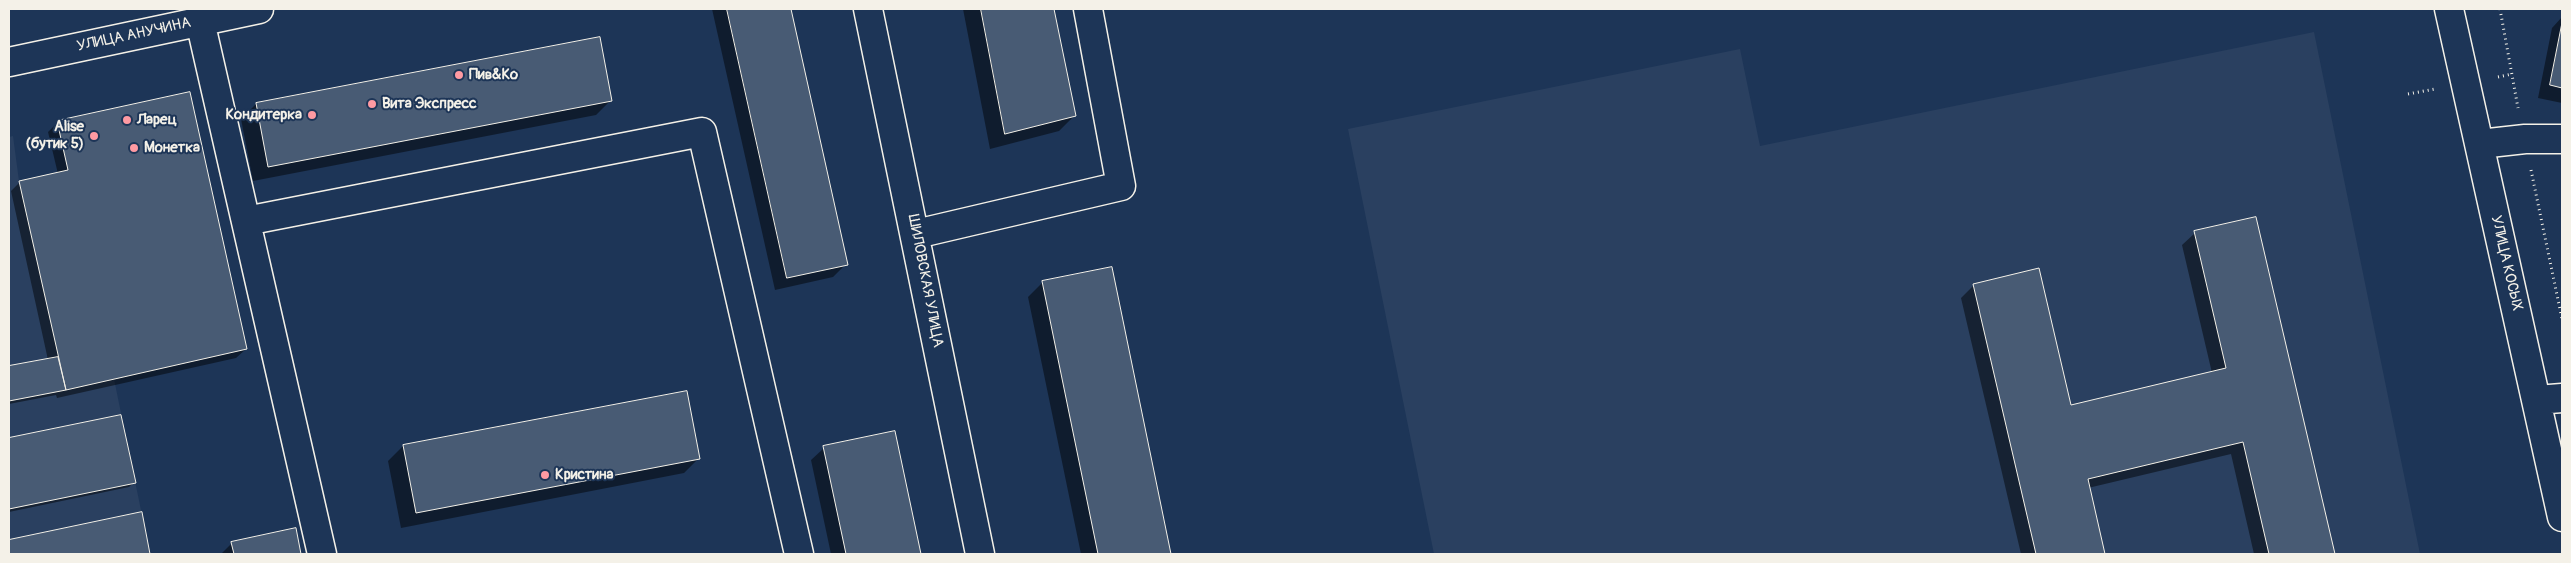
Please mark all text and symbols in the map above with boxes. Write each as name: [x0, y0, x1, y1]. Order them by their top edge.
street label: УЛИЦА АНУЧИНА: [75, 14, 193, 56]
place label: Пив&Ко: [469, 66, 518, 84]
marker: Пив&Ко: [453, 69, 465, 81]
place label: Вита Экспресс: [382, 95, 477, 113]
marker: Вита Экспресс: [366, 98, 378, 110]
place label: Кондитерка: [225, 106, 302, 124]
marker: Кондитерка: [306, 109, 318, 121]
place label: Ларец: [137, 111, 177, 129]
marker: Ларец: [121, 114, 133, 126]
place label: Alise (бутик 5): [26, 118, 84, 153]
marker: Alise (бутик 5): [88, 130, 100, 142]
place label: Монетка: [144, 139, 200, 157]
marker: Монетка: [128, 142, 140, 154]
street label: ШИЛОВСКАЯ УЛИЦА: [903, 213, 947, 349]
street label: УЛИЦА КОСЫХ: [2486, 214, 2526, 312]
place label: Кристина: [555, 466, 613, 484]
marker: Кристина: [539, 469, 551, 481]

